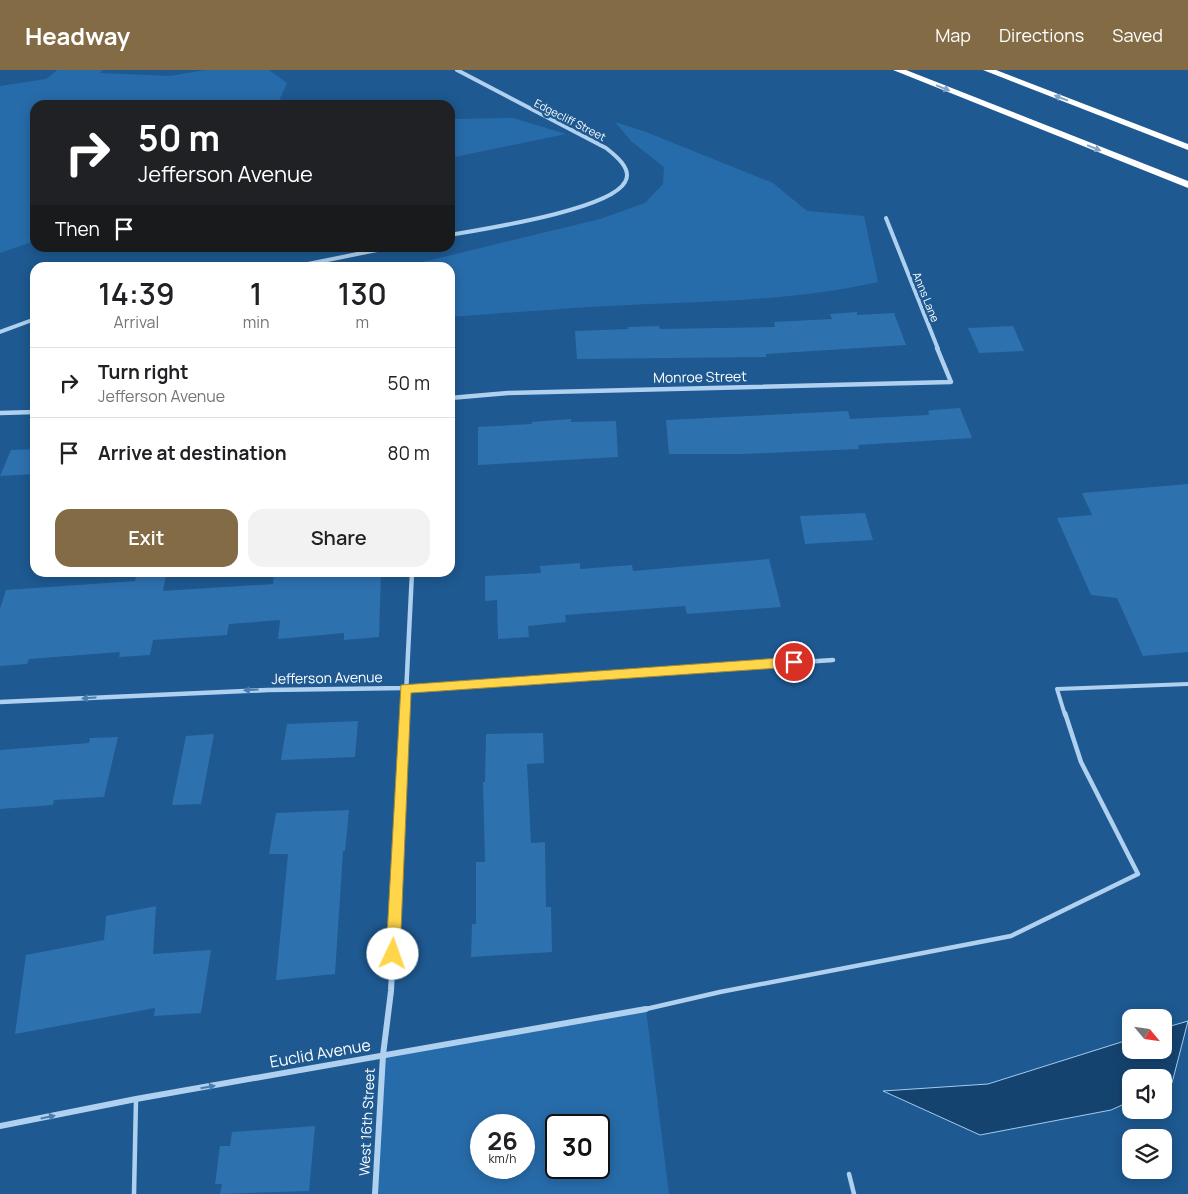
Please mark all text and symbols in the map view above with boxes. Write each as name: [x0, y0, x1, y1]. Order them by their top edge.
text: Headway: [25, 19, 130, 52]
text: Map: [935, 23, 971, 47]
text: Directions: [999, 23, 1084, 47]
text: Saved: [1112, 23, 1163, 47]
one-way arrow: [936, 84, 951, 92]
one-way arrow: [1053, 94, 1068, 102]
street label: Edgecliff Street: [532, 95, 609, 144]
text: 50 m: [138, 114, 220, 162]
icon: right: [55, 120, 120, 185]
one-way arrow: [1087, 144, 1102, 152]
text: Jefferson Avenue: [138, 159, 313, 189]
icon: arrive: [110, 215, 138, 243]
text: Then: [55, 216, 100, 242]
street label: Anns Lane: [910, 270, 943, 325]
text: 14:39: [98, 273, 175, 314]
text: 1: [250, 273, 262, 314]
text: 130: [338, 273, 387, 314]
text: Arrival: [114, 311, 159, 333]
text: min: [243, 311, 270, 333]
text: m: [355, 311, 369, 333]
text: Turn right: [98, 359, 188, 385]
street label: Monroe Street: [653, 366, 747, 387]
icon: right: [55, 369, 83, 397]
text: 50 m: [388, 370, 430, 396]
text: Jefferson Avenue: [98, 385, 225, 407]
icon: arrive: [55, 439, 83, 467]
text: Arrive at destination: [98, 440, 287, 466]
text: 80 m: [387, 440, 430, 466]
button: Exit: [55, 509, 238, 567]
button: Share: [248, 509, 430, 567]
pin: [773, 641, 815, 683]
icon: arrive: [780, 648, 808, 676]
street label: Jefferson Avenue: [271, 667, 383, 688]
one-way arrow: [243, 687, 259, 695]
one-way arrow: [81, 694, 97, 702]
position arrow: [366, 927, 418, 979]
north arrow: [1122, 1009, 1172, 1059]
map controls: [1122, 1009, 1172, 1179]
street label: Euclid Avenue: [268, 1033, 372, 1073]
street label: West 16th Street: [354, 1067, 379, 1176]
button: sound: [1122, 1069, 1172, 1119]
one-way arrow: [200, 1082, 216, 1090]
one-way arrow: [40, 1112, 56, 1120]
speed limit sign: 30: [545, 1114, 610, 1179]
text: 26: [487, 1123, 518, 1158]
button: layers: [1122, 1129, 1172, 1179]
text: km/h: [489, 1150, 516, 1167]

